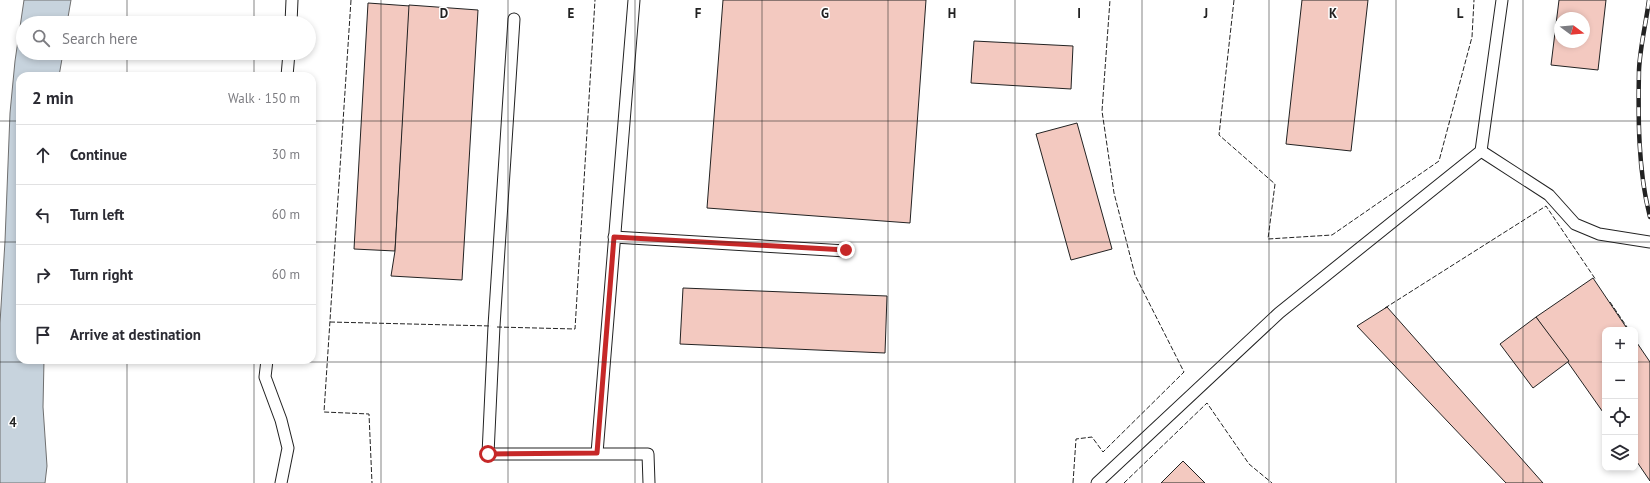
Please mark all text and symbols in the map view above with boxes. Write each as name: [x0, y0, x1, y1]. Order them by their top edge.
text: D: [440, 5, 448, 22]
text: E: [568, 5, 575, 22]
text: F: [695, 5, 702, 22]
text: G: [821, 5, 829, 22]
text: H: [948, 5, 956, 22]
text: I: [1077, 5, 1081, 22]
text: J: [1203, 5, 1208, 22]
text: K: [1329, 5, 1337, 22]
text: L: [1457, 5, 1464, 22]
north arrow: [1554, 12, 1590, 48]
search box: [16, 16, 316, 60]
icon: search: [30, 27, 52, 49]
text: Search here: [62, 29, 138, 48]
text: 2 min: [32, 87, 73, 109]
text: Walk · 150 m: [228, 90, 300, 107]
icon: ahead: [32, 144, 54, 166]
text: Continue: [70, 145, 127, 164]
text: 30 m: [272, 146, 300, 163]
icon: left: [32, 204, 54, 226]
text: Turn left: [70, 205, 124, 224]
text: 60 m: [272, 206, 300, 223]
route end: [837, 241, 855, 259]
icon: right: [32, 264, 54, 286]
text: Turn right: [70, 265, 133, 284]
text: 60 m: [272, 266, 300, 283]
icon: arrive: [32, 324, 54, 346]
text: Arrive at destination: [70, 325, 201, 344]
map controls: [1602, 327, 1638, 471]
button: +: [1602, 327, 1638, 363]
button: −: [1602, 363, 1638, 399]
button: locate: [1602, 399, 1638, 435]
text: 4: [9, 414, 17, 431]
button: layers: [1602, 435, 1638, 471]
route start: [479, 445, 497, 463]

